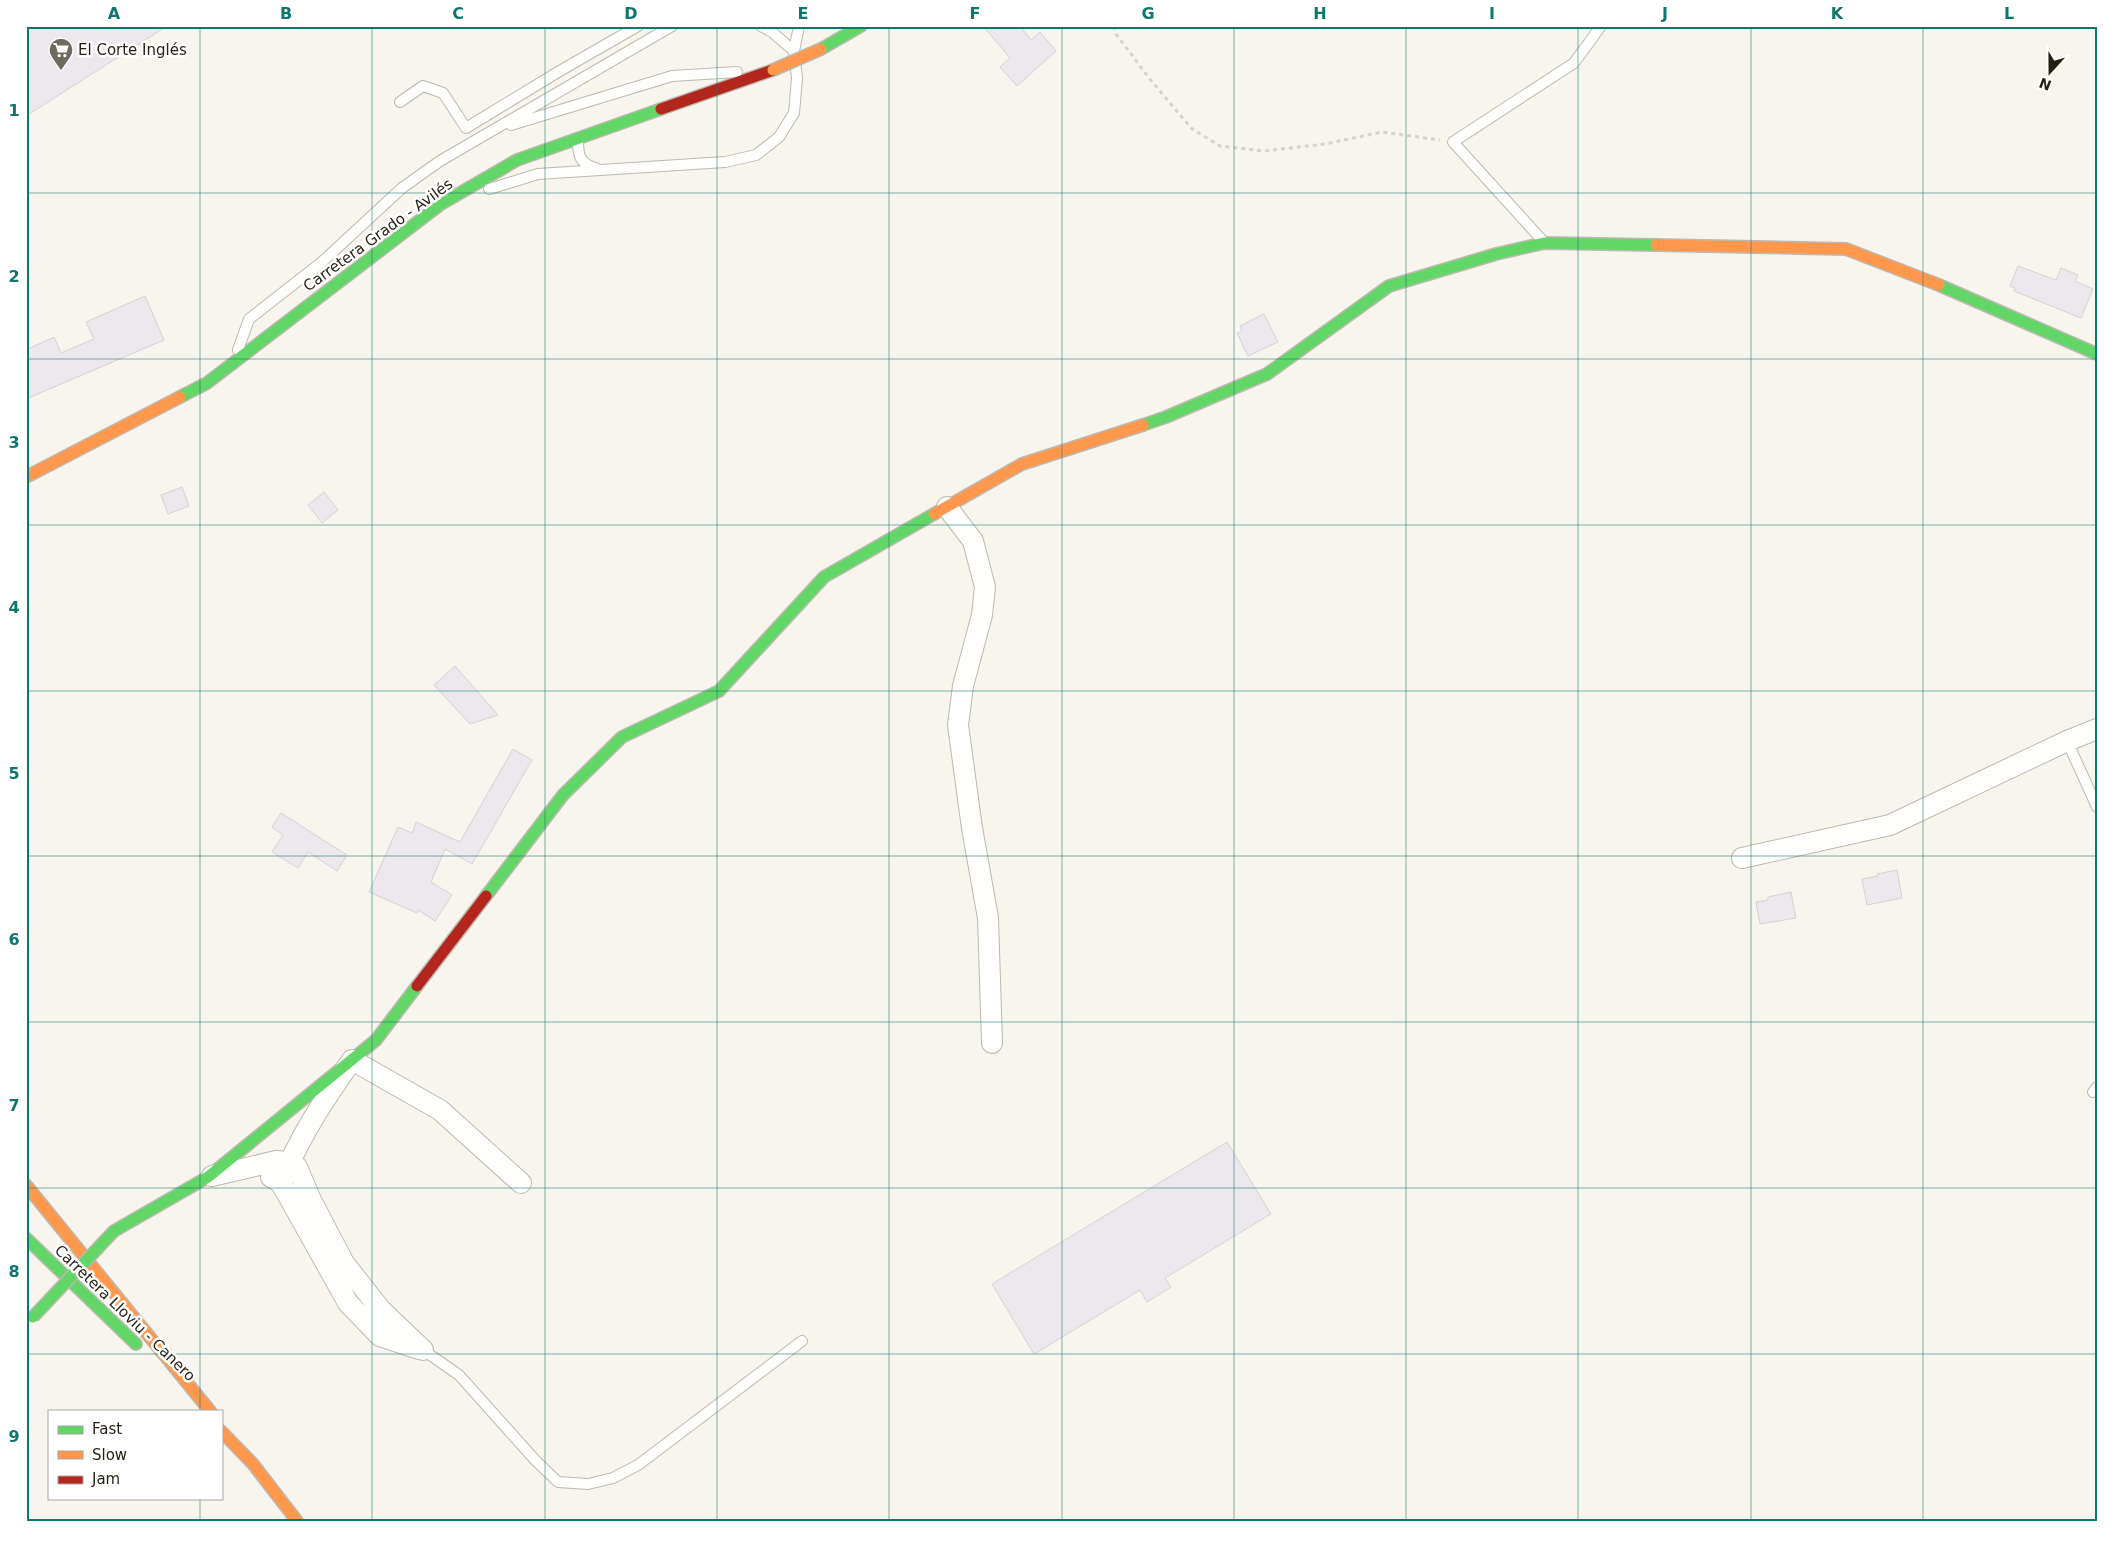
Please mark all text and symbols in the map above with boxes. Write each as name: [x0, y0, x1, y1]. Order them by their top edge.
text: A: [108, 4, 121, 23]
text: B: [280, 4, 292, 23]
text: C: [452, 4, 464, 23]
text: D: [624, 4, 638, 23]
text: E: [798, 4, 808, 23]
text: F: [970, 4, 980, 23]
text: G: [1141, 4, 1155, 23]
text: H: [1313, 4, 1327, 23]
text: I: [1489, 4, 1495, 23]
text: J: [1661, 4, 1668, 23]
text: K: [1831, 4, 1844, 23]
text: L: [2004, 4, 2014, 23]
supermarket icon: El Corte Inglés: [48, 37, 74, 71]
place label: El Corte Inglés: [78, 41, 187, 59]
north arrow: [2026, 48, 2076, 98]
text: N: [2037, 75, 2054, 94]
text: 1: [8, 101, 20, 120]
street label: Carretera Grado - Avilés: [300, 175, 456, 295]
text: 2: [8, 267, 20, 286]
text: 3: [8, 433, 20, 452]
text: 4: [8, 598, 20, 617]
text: 5: [8, 764, 20, 783]
text: 6: [8, 930, 20, 949]
text: 7: [8, 1096, 20, 1115]
street label: Carretera Lloviu - Canero: [51, 1241, 199, 1385]
text: 8: [8, 1262, 20, 1281]
legend: [48, 1410, 222, 1500]
text: Fast: [92, 1420, 122, 1438]
text: 9: [8, 1427, 20, 1446]
text: Slow: [92, 1446, 127, 1464]
text: Jam: [91, 1470, 120, 1488]

